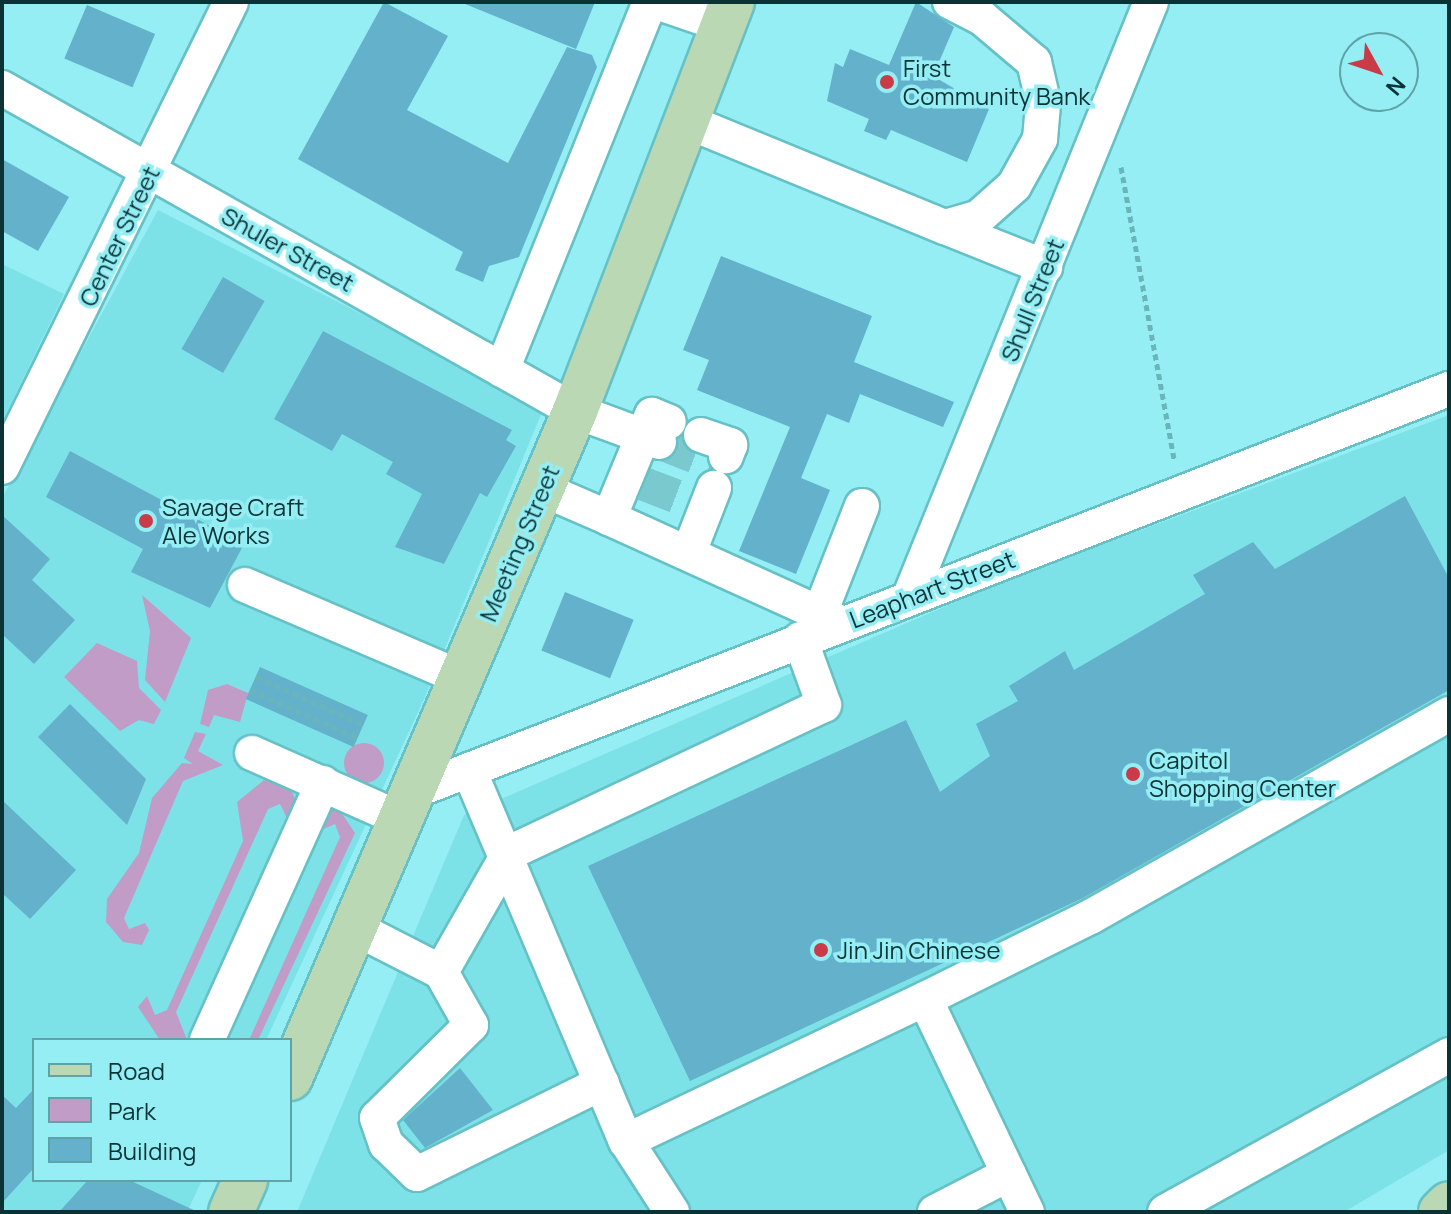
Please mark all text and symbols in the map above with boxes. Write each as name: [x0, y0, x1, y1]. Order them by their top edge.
north arrow: [1339, 32, 1419, 112]
place label: First Community Bank: [903, 54, 1090, 110]
text: N: [1379, 70, 1412, 102]
marker: First Community Bank: [878, 73, 896, 91]
street label: Center Street: [73, 161, 165, 311]
street label: Shuler Street: [217, 201, 359, 297]
street label: Shull Street: [994, 234, 1070, 366]
street label: Meeting Street: [473, 460, 565, 626]
place label: Savage Craft Ale Works: [162, 493, 304, 549]
marker: Savage Craft Ale Works: [137, 512, 155, 530]
street label: Leaphart Street: [845, 544, 1019, 634]
place label: Capitol Shopping Center: [1149, 746, 1336, 802]
marker: Capitol Shopping Center: [1124, 765, 1142, 783]
place label: Jin Jin Chinese: [837, 936, 1000, 964]
marker: Jin Jin Chinese: [812, 941, 830, 959]
legend: [32, 1038, 292, 1182]
text: Road: [108, 1054, 165, 1087]
text: Park: [108, 1094, 156, 1127]
text: Building: [108, 1134, 196, 1167]

